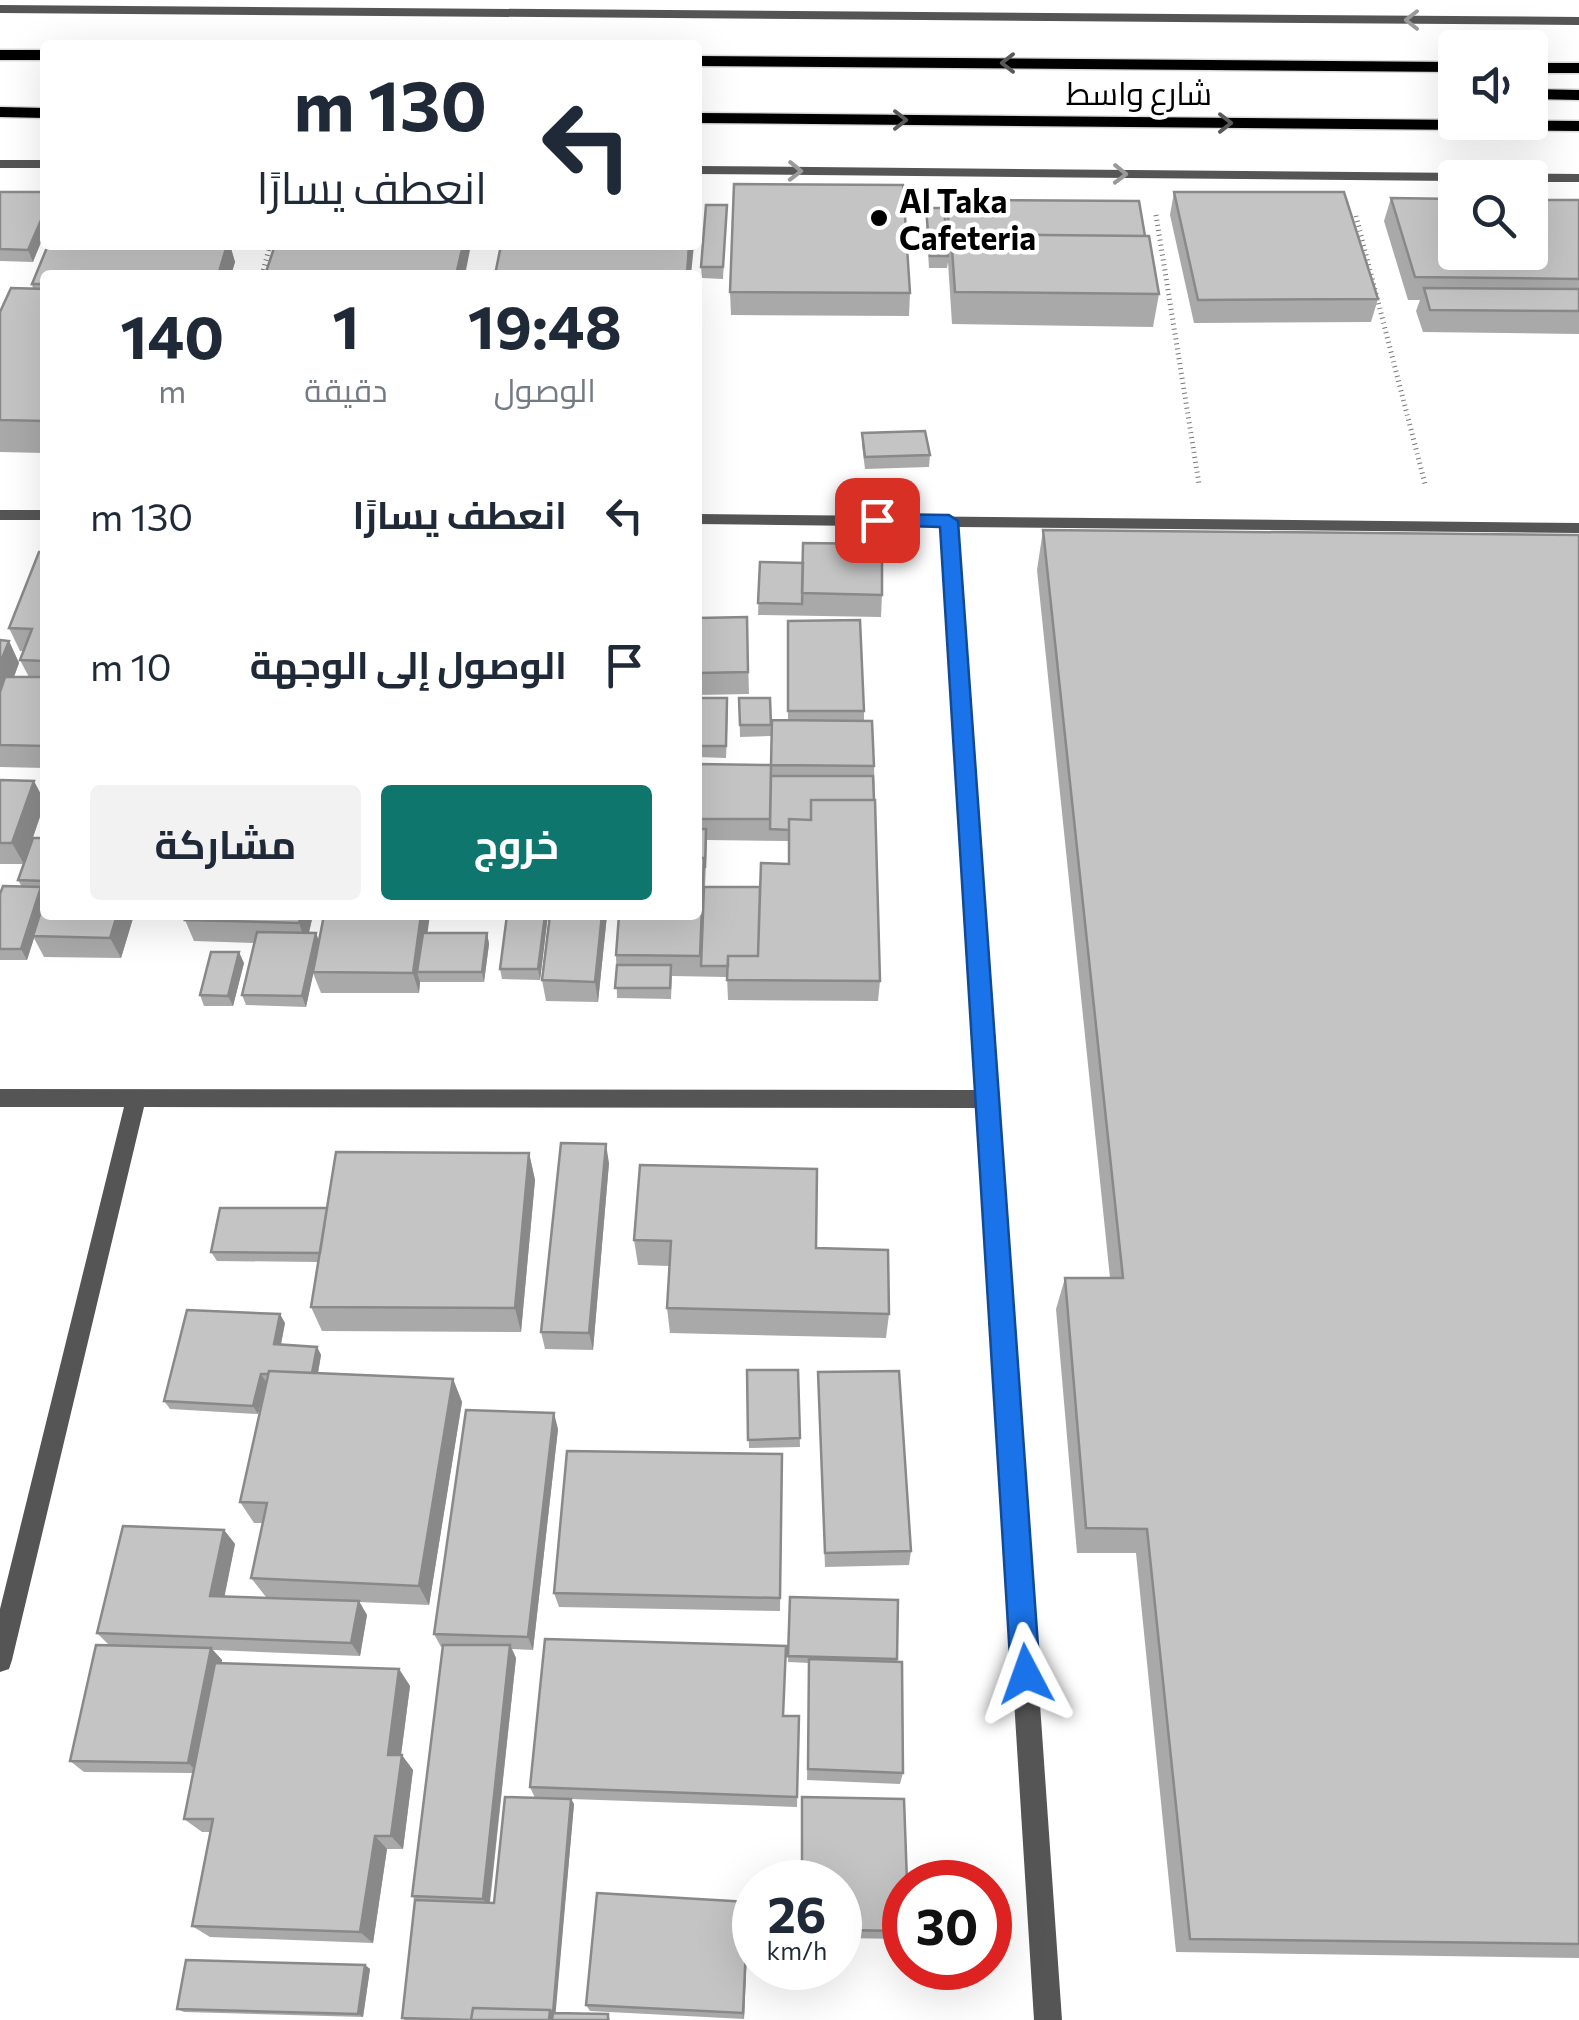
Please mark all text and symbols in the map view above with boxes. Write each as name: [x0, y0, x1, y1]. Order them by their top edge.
one-way arrow: [1403, 9, 1418, 31]
map controls: [1438, 30, 1548, 270]
button: sound: [1438, 30, 1548, 140]
one-way arrow: [999, 53, 1015, 74]
text: 130 m: [294, 60, 487, 145]
street label: شارع واسط: [1066, 72, 1212, 116]
icon: left: [522, 80, 652, 210]
one-way arrow: [892, 109, 908, 131]
one-way arrow: [1218, 112, 1233, 134]
text: انعطف يسارًا: [257, 158, 487, 213]
one-way arrow: [788, 160, 803, 182]
button: search: [1438, 160, 1548, 270]
one-way arrow: [1112, 163, 1128, 185]
place label: Al Taka Cafeteria: [899, 180, 1036, 257]
marker: Al Taka Cafeteria: [868, 207, 890, 229]
text: 1: [332, 288, 360, 361]
text: 19:48: [468, 288, 622, 361]
text: 140: [120, 298, 224, 371]
text: دقيقة: [304, 369, 388, 409]
text: الوصول: [494, 369, 596, 409]
text: m: [158, 370, 186, 410]
pin: [835, 478, 920, 563]
icon: left: [597, 488, 652, 543]
text: انعطف يسارًا: [352, 490, 567, 537]
text: 130 m: [90, 492, 193, 539]
icon: arrive: [850, 493, 905, 548]
icon: arrive: [597, 638, 652, 693]
text: الوصول إلى الوجهة: [250, 640, 567, 687]
text: 10 m: [90, 642, 171, 689]
button: مشاركة: [90, 785, 361, 900]
button: خروج: [381, 785, 652, 900]
position arrow: [974, 1622, 1078, 1726]
speed limit sign: 30: [882, 1860, 1012, 1990]
text: 26: [767, 1882, 826, 1943]
text: km/h: [767, 1935, 827, 1965]

